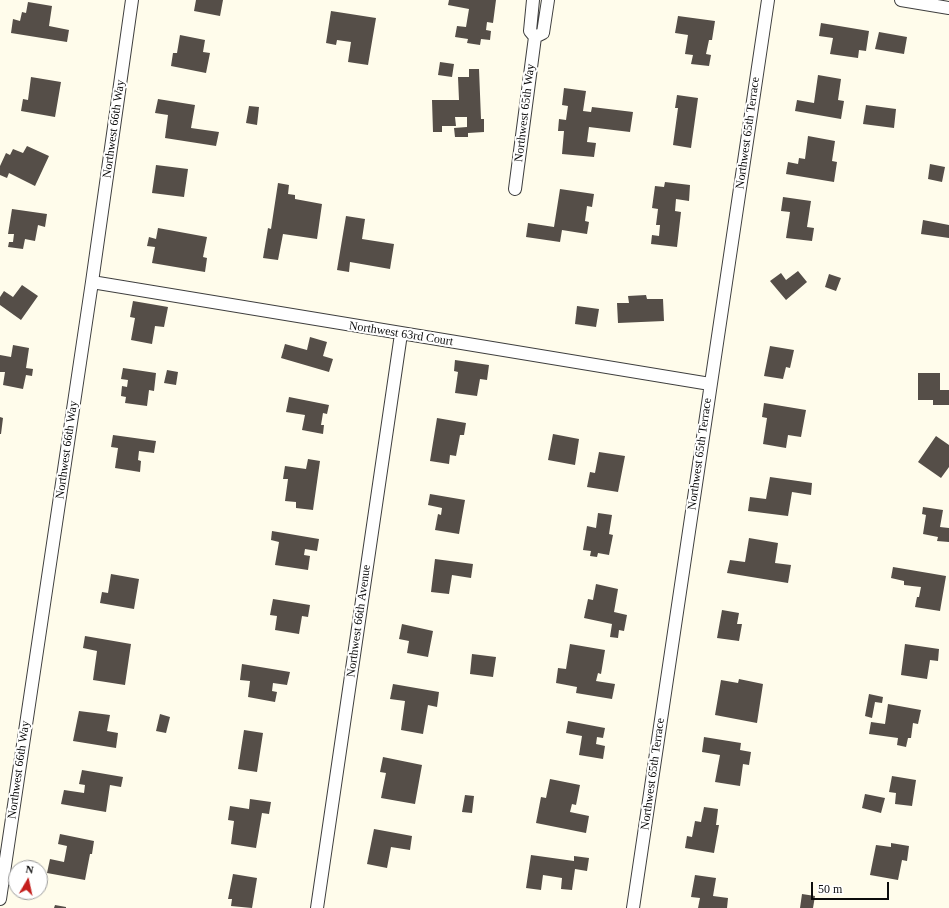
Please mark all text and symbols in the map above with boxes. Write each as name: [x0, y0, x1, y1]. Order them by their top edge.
street label: Northwest 65th Way: [512, 63, 538, 163]
street label: Northwest 65th Terrace: [733, 76, 763, 190]
street label: Northwest 66th Way: [100, 79, 128, 179]
street label: Northwest 63rd Court: [348, 319, 454, 349]
street label: Northwest 65th Terrace: [685, 397, 715, 511]
street label: Northwest 66th Way: [53, 400, 81, 500]
street label: Northwest 66th Avenue: [344, 564, 374, 678]
street label: Northwest 65th Terrace: [638, 717, 668, 831]
street label: Northwest 66th Way: [5, 720, 33, 820]
north arrow: [8, 860, 48, 900]
text: N: [25, 863, 35, 876]
scale bar: [813, 874, 891, 900]
text: 50 m: [818, 882, 842, 896]

